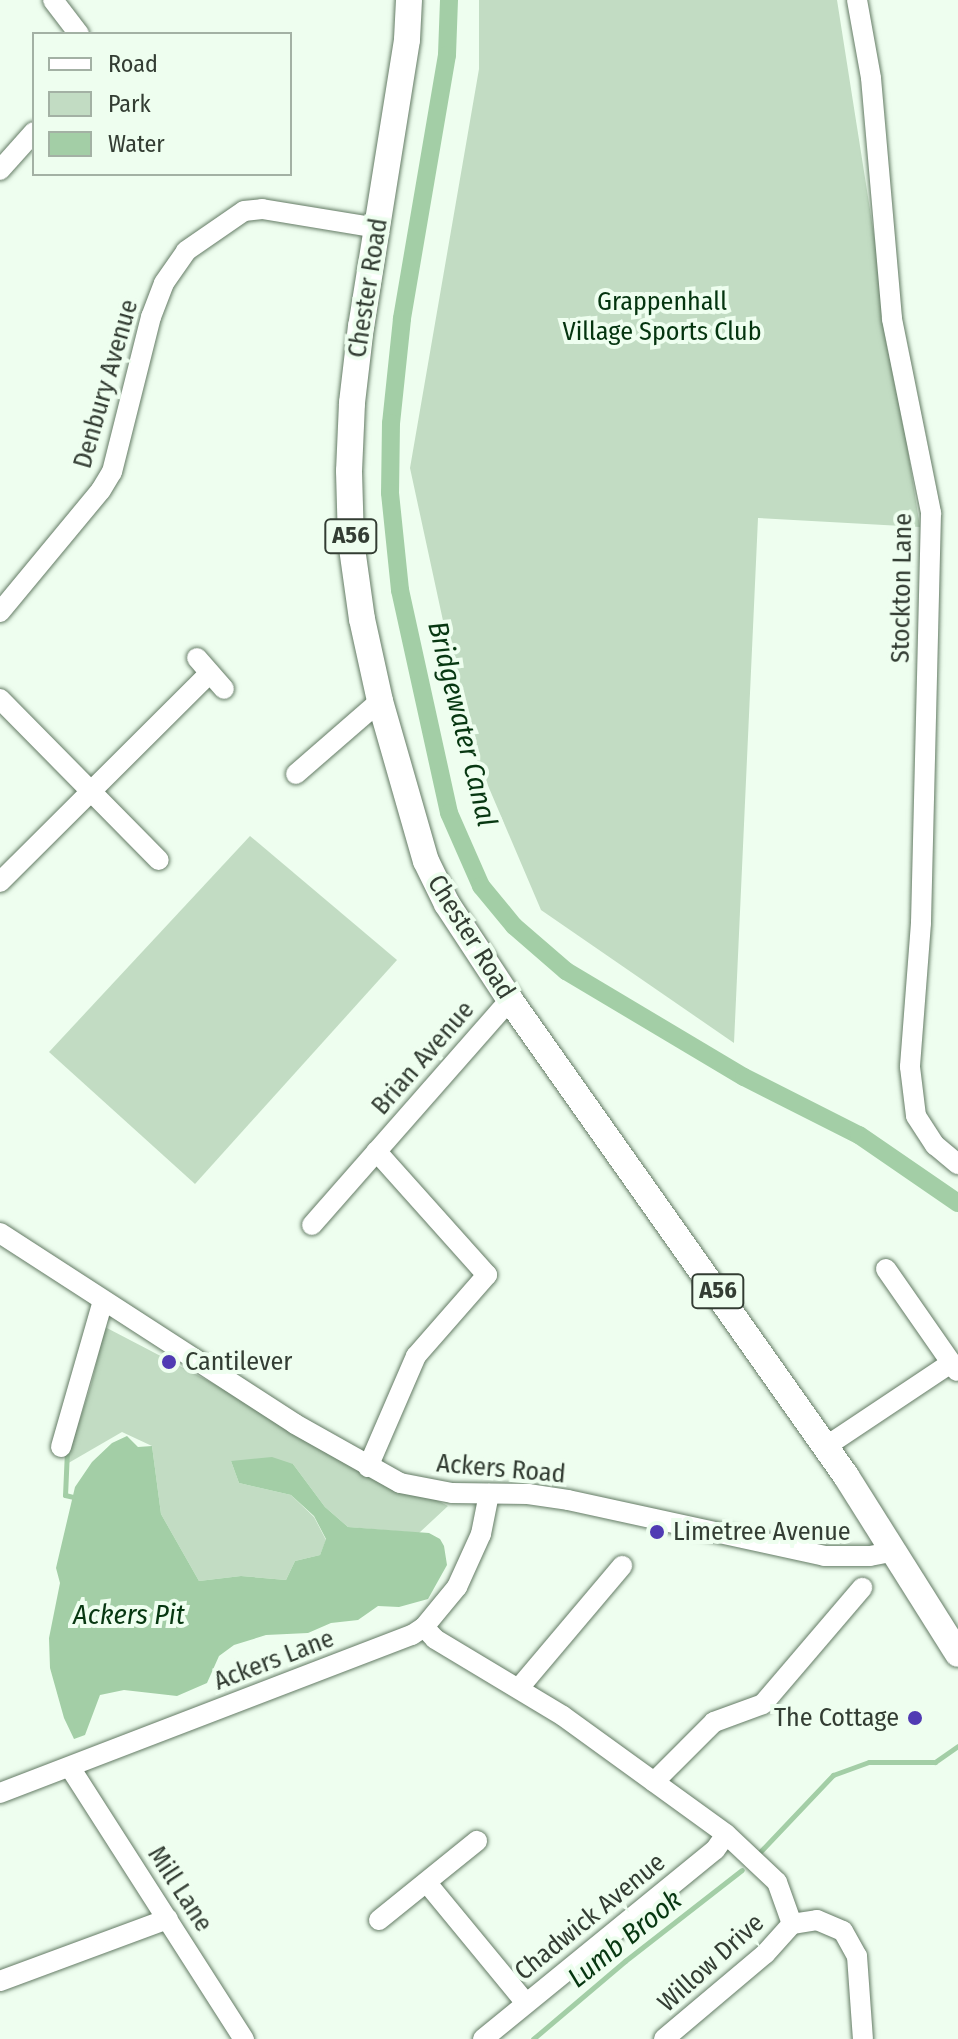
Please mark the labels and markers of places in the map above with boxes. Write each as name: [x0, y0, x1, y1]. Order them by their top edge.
place label: Cantilever: [185, 1346, 292, 1378]
marker: Cantilever: [160, 1353, 178, 1371]
place label: Limetree Avenue: [673, 1516, 851, 1548]
marker: Limetree Avenue: [648, 1523, 666, 1541]
place label: The Cottage: [774, 1702, 899, 1734]
marker: The Cottage: [906, 1709, 924, 1727]

